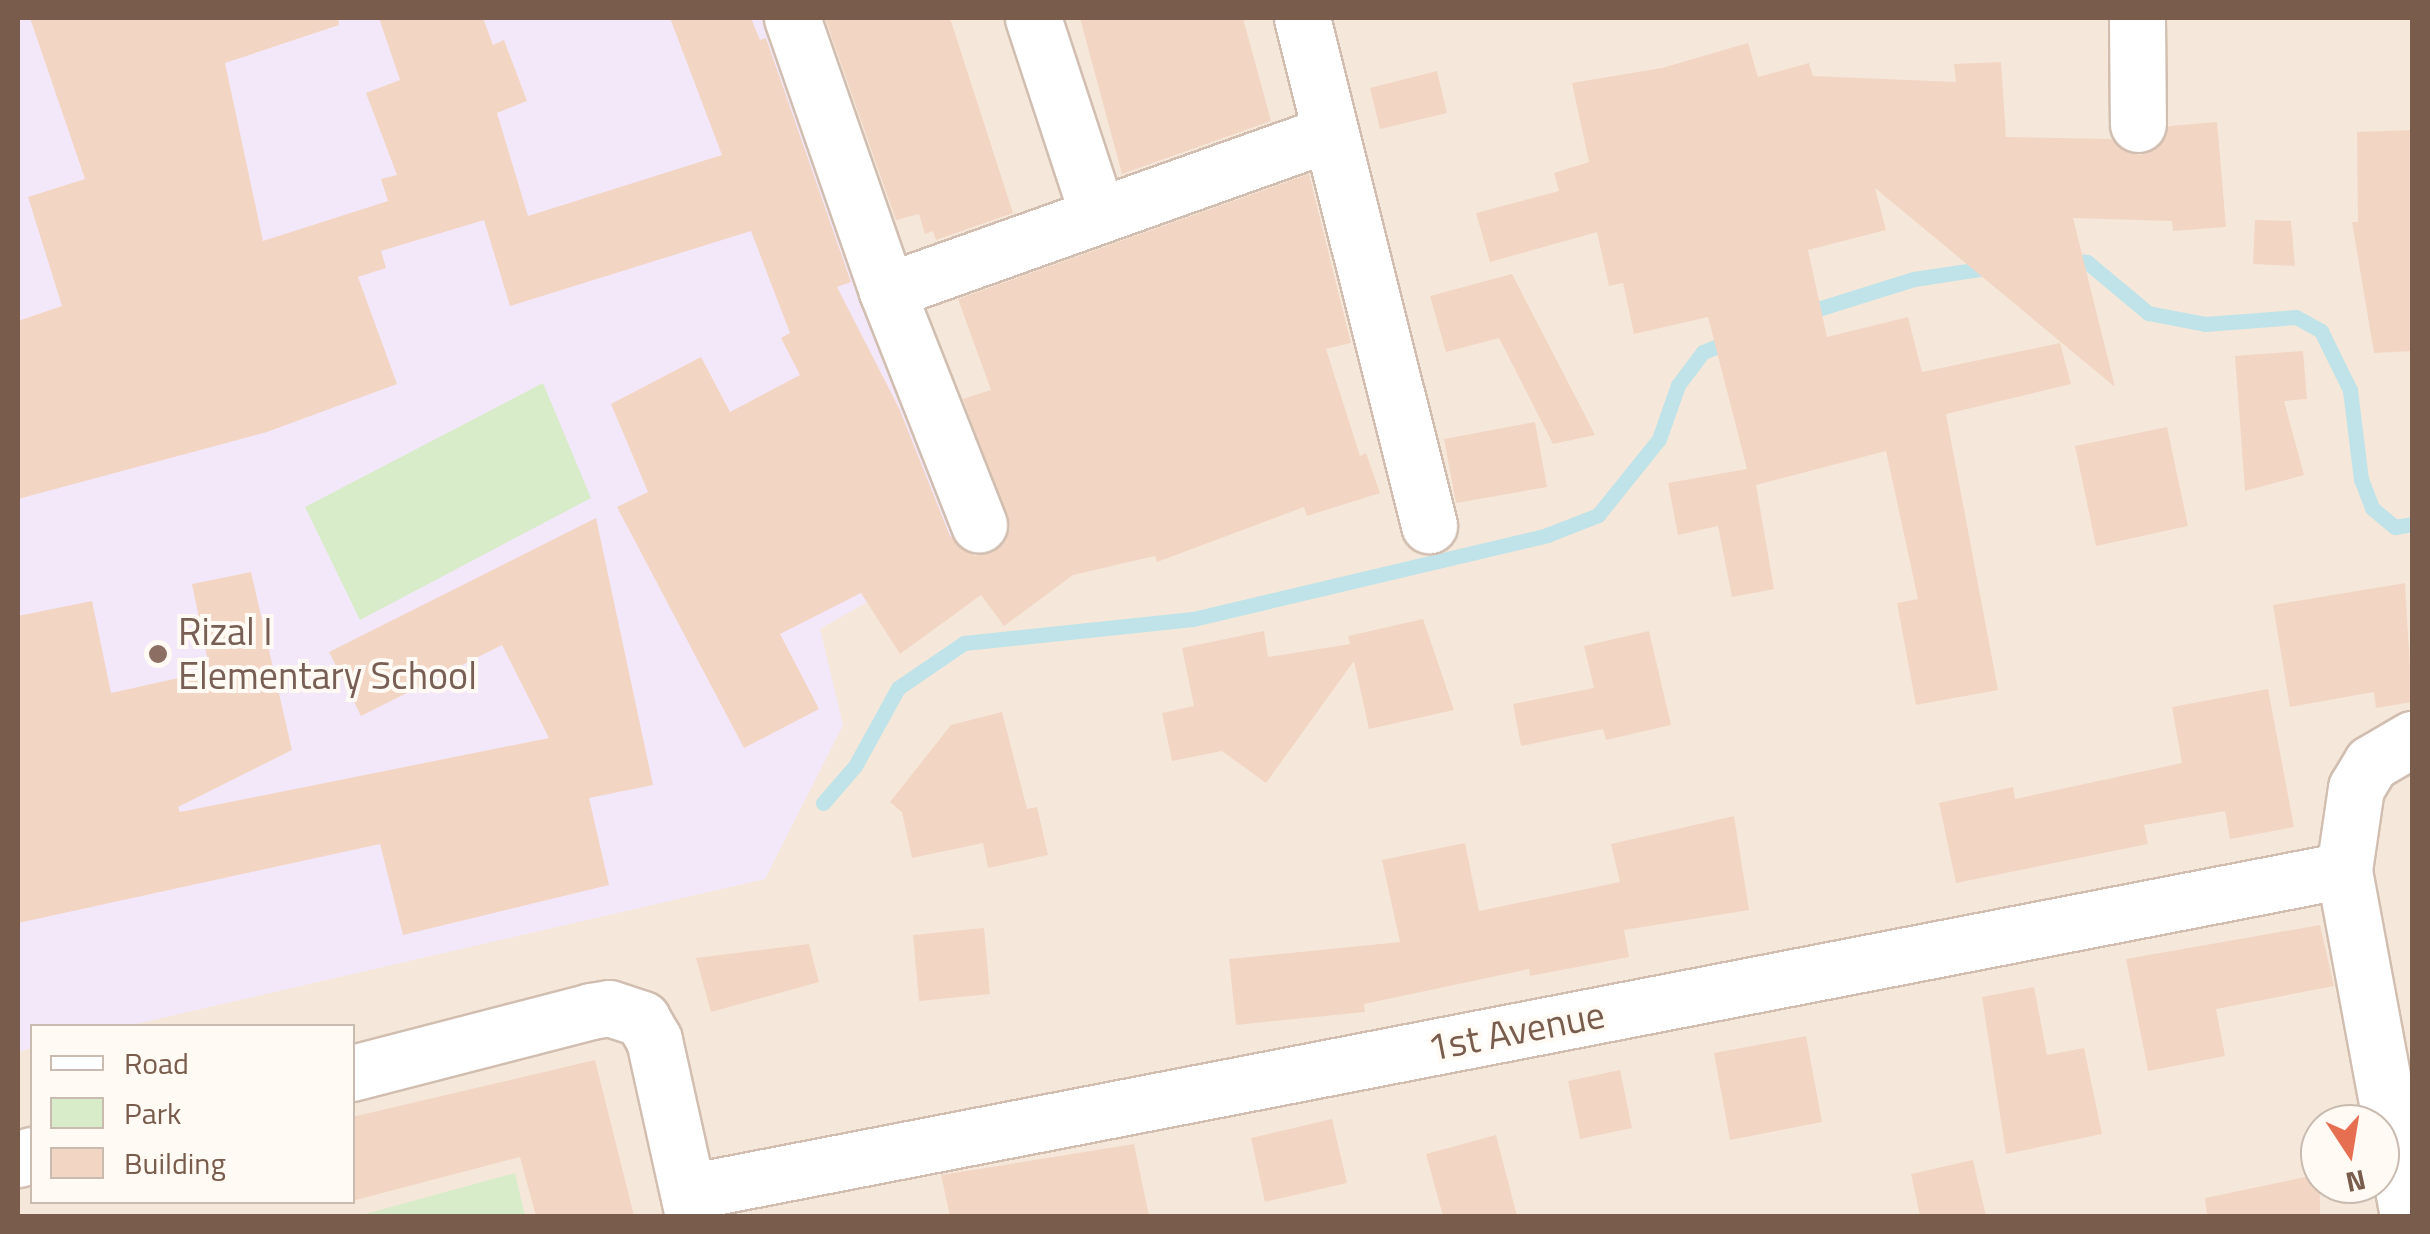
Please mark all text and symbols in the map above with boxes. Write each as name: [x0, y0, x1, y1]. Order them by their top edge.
place label: Rizal I Elementary School: [178, 609, 477, 698]
marker: Rizal I Elementary School: [147, 643, 169, 665]
street label: 1st Avenue: [1424, 991, 1608, 1071]
legend: [30, 1024, 355, 1204]
text: Road: [124, 1040, 189, 1086]
text: Park: [124, 1090, 181, 1136]
north arrow: [2300, 1104, 2400, 1204]
text: Building: [124, 1140, 226, 1186]
text: N: [2342, 1159, 2370, 1205]

